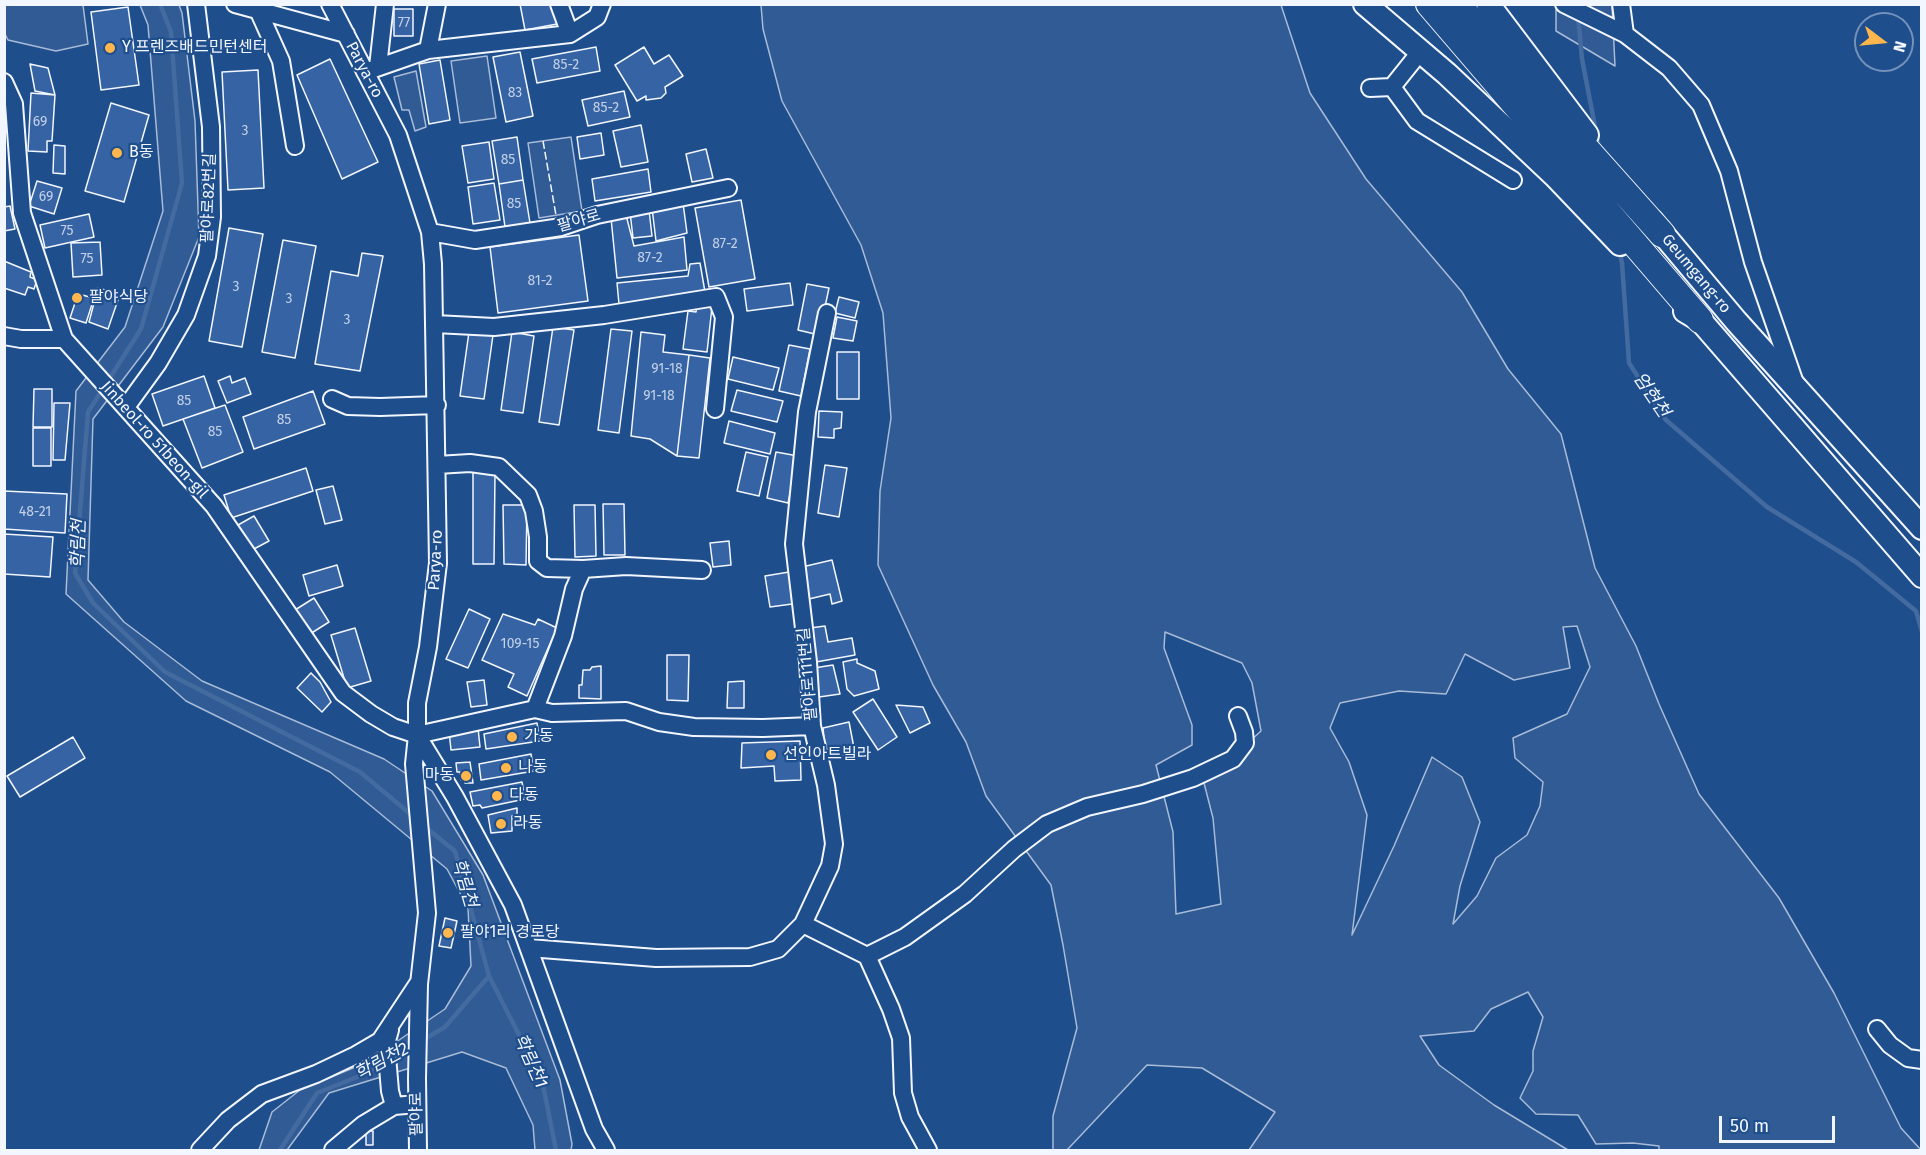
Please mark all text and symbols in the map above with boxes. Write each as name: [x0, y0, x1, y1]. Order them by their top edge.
north arrow: [1854, 12, 1914, 72]
house number: 77: [398, 15, 410, 31]
place label: Y 프렌즈배드민턴센터: [122, 38, 268, 58]
street label: Parya-ro: [341, 39, 387, 101]
text: N: [1889, 39, 1910, 54]
marker: Y 프렌즈배드민턴센터: [103, 41, 117, 55]
house number: 85-2: [553, 57, 579, 73]
house number: 83: [508, 85, 522, 101]
house number: 85-2: [593, 100, 619, 116]
house number: 69: [33, 114, 47, 130]
house number: 3: [242, 123, 248, 139]
place label: B동: [129, 143, 153, 163]
marker: B동: [110, 146, 124, 160]
house number: 85: [501, 152, 515, 168]
street label: 팔야로82번길: [198, 153, 220, 243]
house number: 69: [39, 189, 53, 205]
house number: 85: [507, 196, 521, 212]
street label: 팔야로: [555, 206, 603, 236]
house number: 75: [60, 223, 74, 239]
street label: Geumgang-ro: [1657, 230, 1735, 318]
house number: 87-2: [712, 236, 738, 252]
house number: 87-2: [637, 250, 663, 266]
house number: 75: [80, 251, 94, 267]
house number: 81-2: [527, 273, 553, 289]
house number: 3: [233, 279, 239, 295]
place label: 팔야식당: [89, 288, 148, 308]
marker: 팔야식당: [70, 291, 84, 305]
house number: 3: [286, 291, 292, 307]
house number: 3: [344, 312, 350, 328]
house number: 91-18: [651, 361, 683, 377]
water label: 엄현천: [1628, 368, 1674, 422]
street label: Jinbeol-ro 51beon-gil: [96, 377, 212, 503]
house number: 91-18: [643, 388, 675, 404]
house number: 85: [177, 393, 191, 409]
house number: 85: [277, 412, 291, 428]
house number: 85: [208, 424, 222, 440]
house number: 48-21: [19, 504, 51, 520]
water label: 학림천: [67, 519, 91, 569]
street label: Parya-ro: [425, 529, 447, 591]
street label: 팔야로111번길: [794, 626, 822, 722]
house number: 109-15: [501, 636, 539, 652]
place label: 가동: [524, 727, 553, 747]
marker: 가동: [505, 730, 519, 744]
place label: 선인아트빌라: [783, 745, 871, 765]
marker: 선인아트빌라: [764, 748, 778, 762]
place label: 나동: [518, 758, 547, 778]
marker: 나동: [499, 761, 513, 775]
place label: 마동: [425, 766, 454, 786]
marker: 마동: [459, 769, 473, 783]
place label: 다동: [509, 786, 538, 806]
marker: 다동: [490, 789, 504, 803]
place label: 라동: [513, 814, 542, 834]
marker: 라동: [494, 817, 508, 831]
water label: 학림천: [447, 856, 481, 910]
place label: 팔야1리 경로당: [460, 923, 559, 943]
marker: 팔야1리 경로당: [441, 926, 455, 940]
water label: 학림천1: [508, 1030, 552, 1092]
water label: 학림천2: [351, 1038, 413, 1086]
street label: 팔야로: [407, 1092, 427, 1136]
scale bar: [1722, 1104, 1838, 1142]
text: 50 m: [1730, 1115, 1769, 1137]

